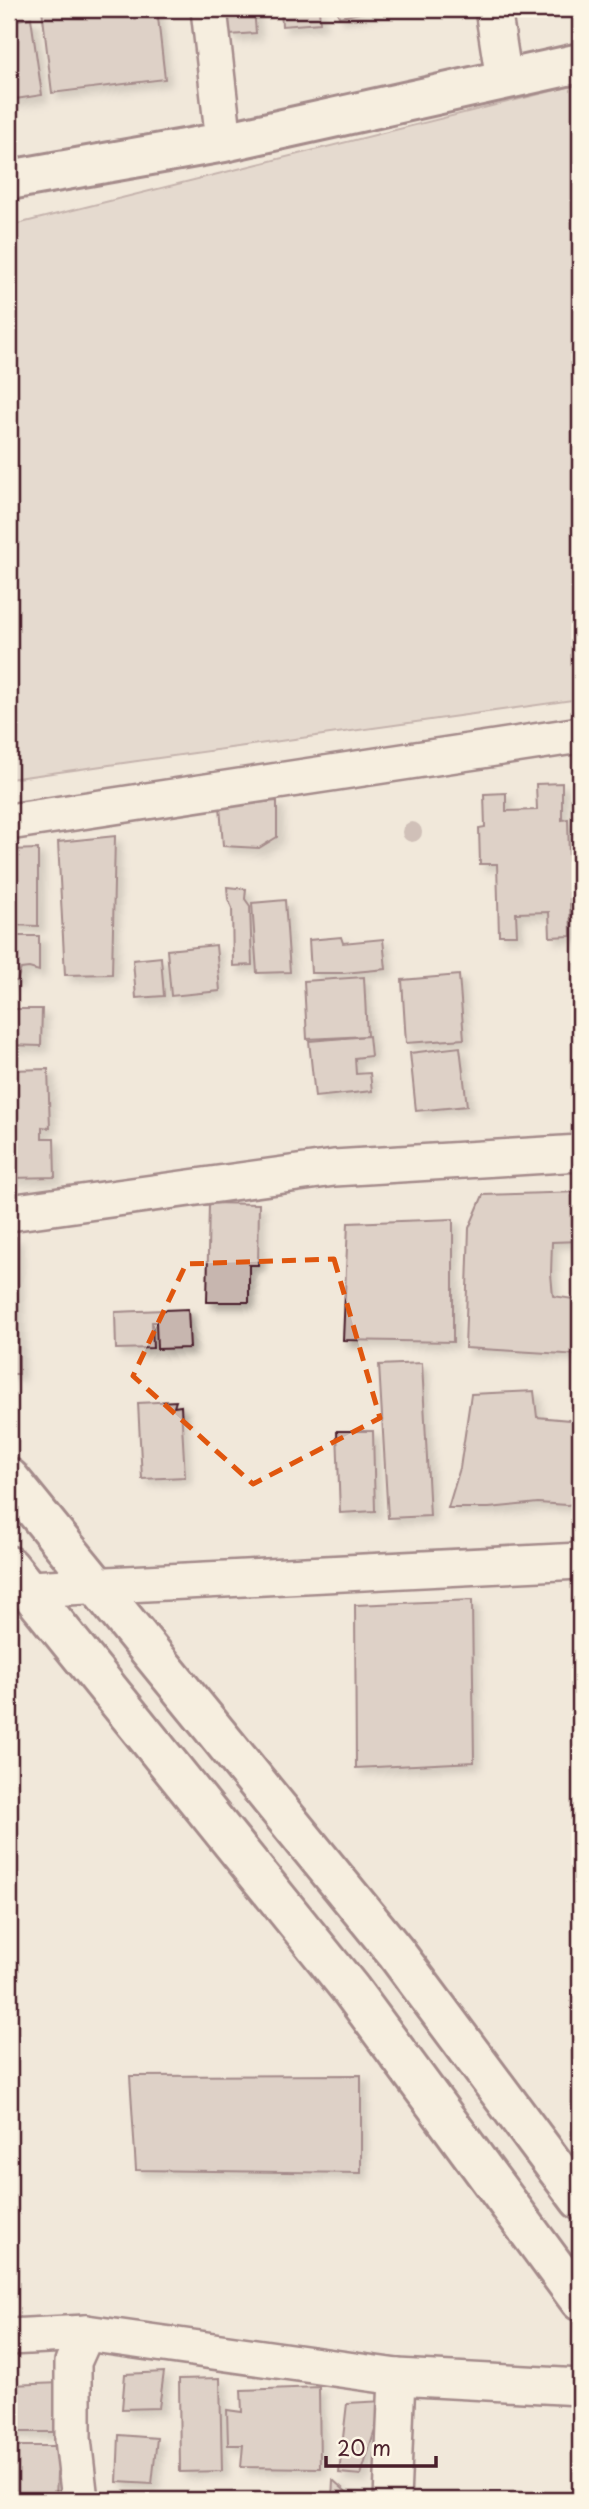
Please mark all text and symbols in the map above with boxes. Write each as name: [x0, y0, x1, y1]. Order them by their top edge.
scale bar: [326, 2425, 437, 2469]
text: 20 m: [337, 2431, 391, 2463]

